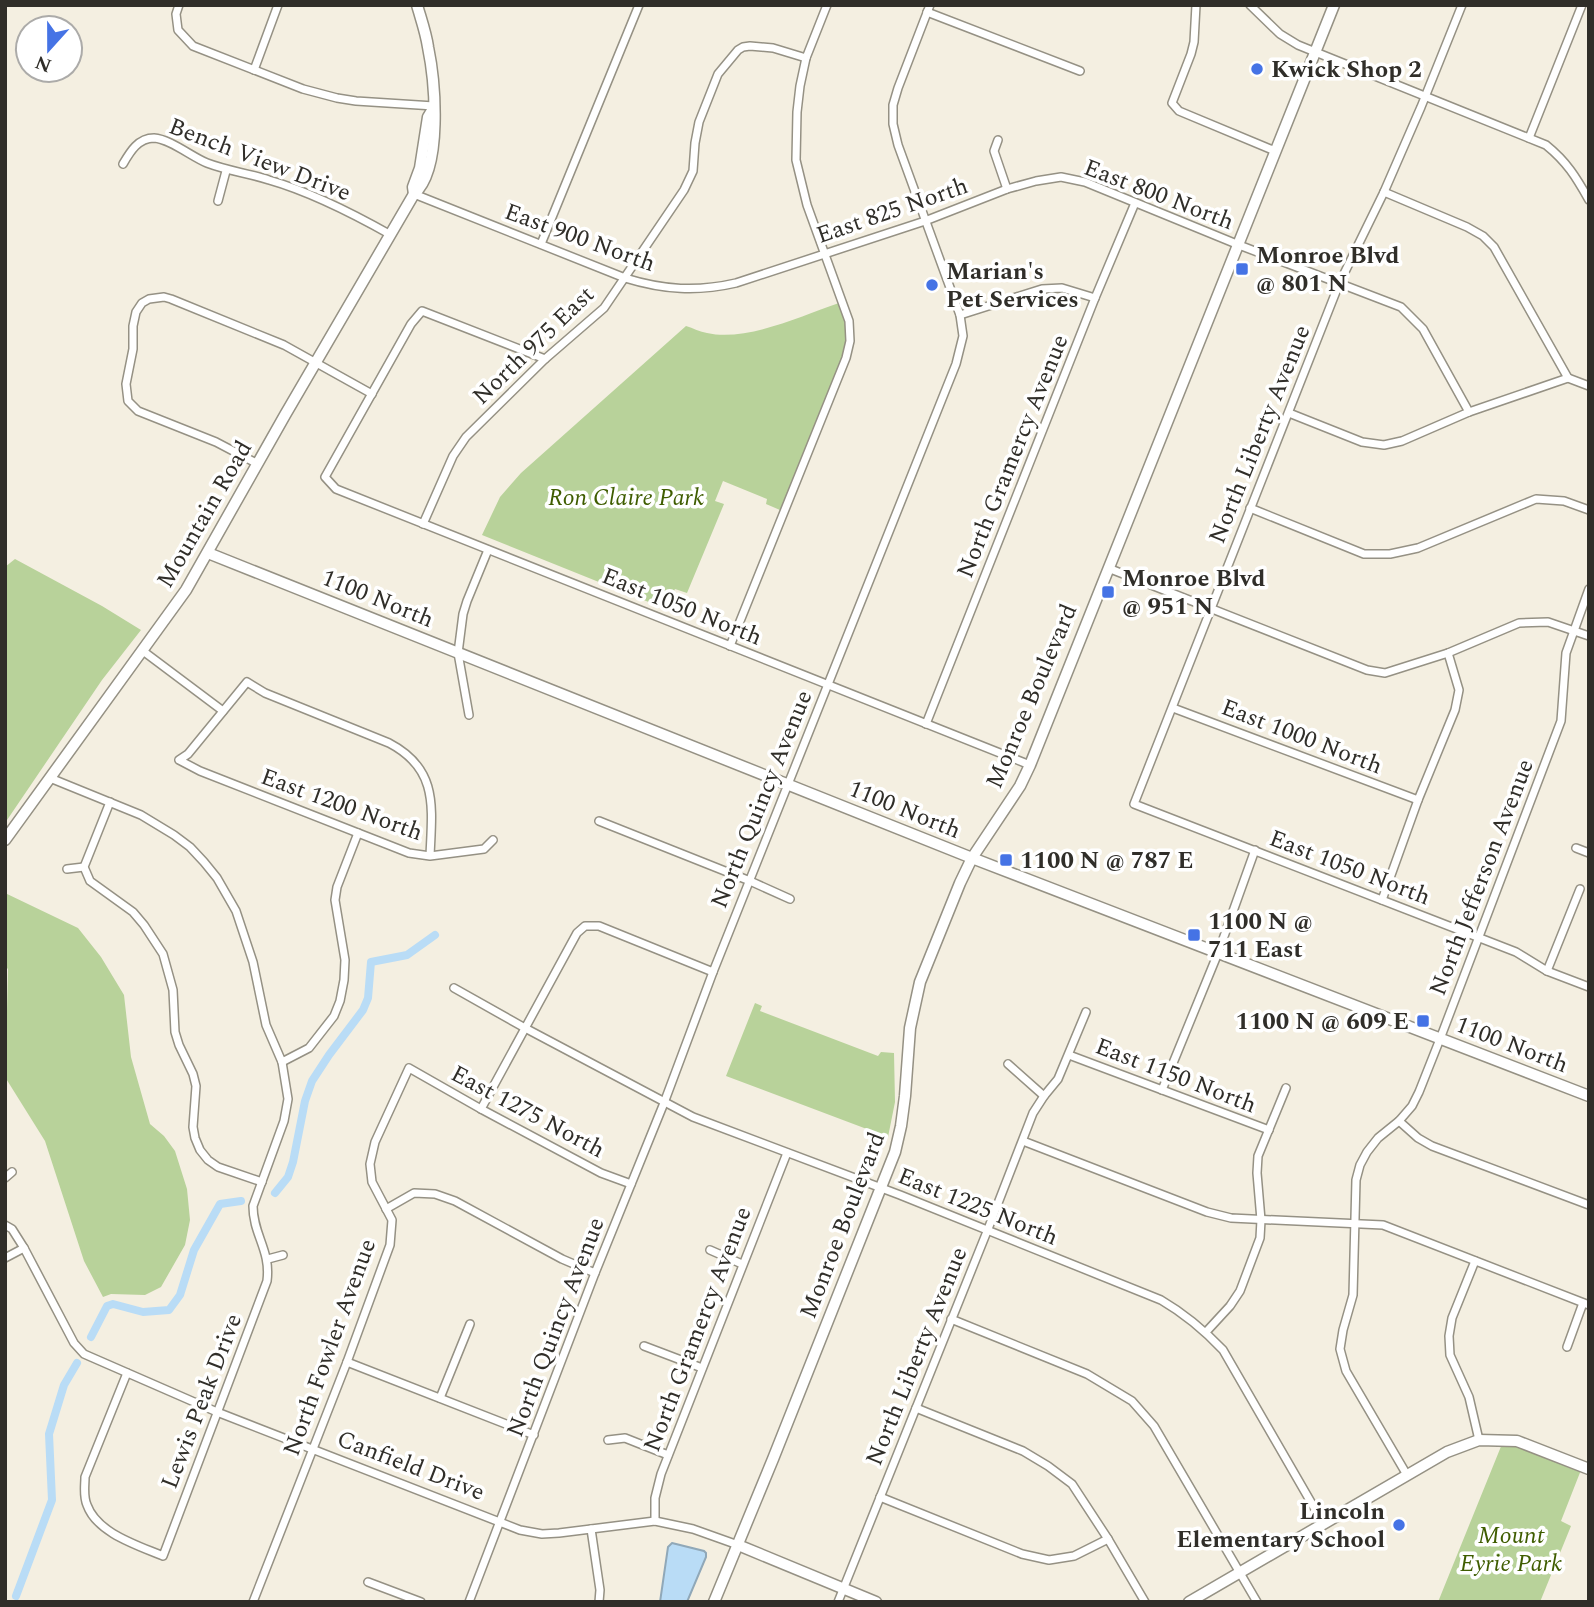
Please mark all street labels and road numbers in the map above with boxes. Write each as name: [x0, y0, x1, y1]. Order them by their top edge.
street label: Bench View Drive: [163, 109, 356, 211]
street label: East 800 North: [1078, 150, 1239, 240]
street label: East 825 North: [812, 168, 973, 254]
street label: East 900 North: [499, 194, 660, 282]
street label: North 975 East: [464, 278, 603, 414]
street label: North Liberty Avenue: [1200, 320, 1320, 549]
street label: North Gramercy Avenue: [948, 329, 1078, 584]
street label: Mountain Road: [148, 434, 262, 595]
street label: East 1050 North: [596, 558, 767, 655]
street label: 1100 North: [316, 560, 439, 638]
street label: Monroe Boulevard: [977, 598, 1087, 794]
street label: North Quincy Avenue: [702, 685, 822, 914]
street label: East 1000 North: [1216, 690, 1388, 784]
street label: North Jefferson Avenue: [1420, 754, 1544, 1001]
street label: East 1200 North: [256, 759, 428, 851]
street label: 1100 North: [843, 771, 966, 849]
street label: East 1050 North: [1264, 821, 1436, 915]
street label: 1100 North: [1450, 1007, 1573, 1083]
street label: East 1150 North: [1090, 1029, 1262, 1123]
street label: East 1275 North: [444, 1056, 611, 1168]
street label: Monroe Boulevard: [791, 1127, 895, 1324]
street label: East 1225 North: [892, 1158, 1063, 1255]
street label: North Gramercy Avenue: [635, 1201, 761, 1457]
street label: North Quincy Avenue: [497, 1212, 614, 1442]
street label: North Fowler Avenue: [274, 1234, 386, 1461]
street label: North Liberty Avenue: [857, 1242, 977, 1471]
street label: Lewis Peak Drive: [152, 1309, 252, 1494]
street label: Canfield Drive: [332, 1421, 490, 1511]

